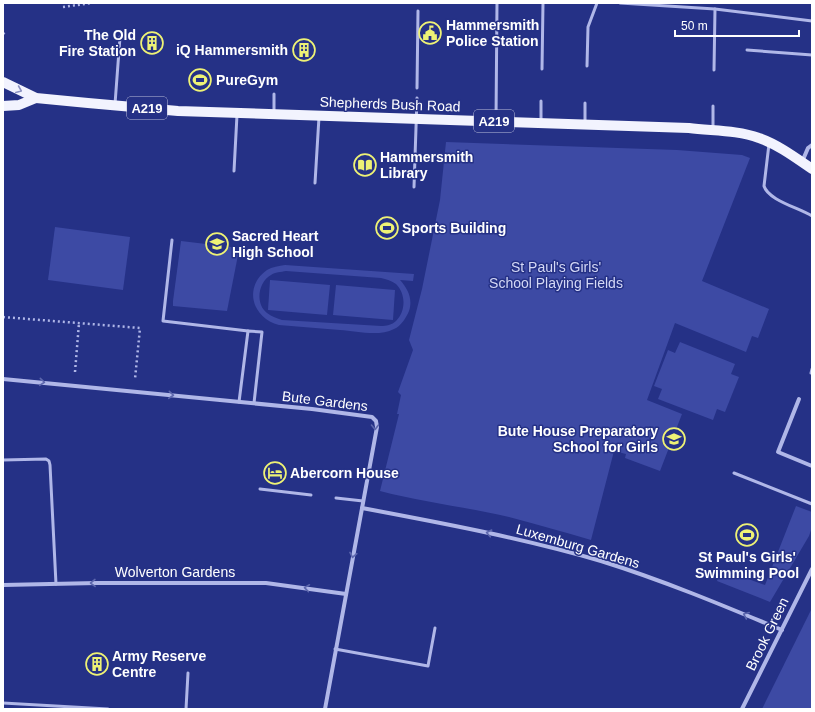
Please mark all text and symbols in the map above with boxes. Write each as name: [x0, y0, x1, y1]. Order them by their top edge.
scale bar: [675, 12, 799, 38]
place label: Hammersmith Police Station: [446, 17, 539, 49]
text: 50 m: [681, 19, 708, 33]
public building icon: Hammersmith Police Station: [417, 20, 443, 46]
place label: The Old Fire Station: [59, 27, 136, 59]
building icon: The Old Fire Station: [139, 30, 165, 56]
building icon: iQ Hammersmith: [291, 37, 317, 63]
place label: iQ Hammersmith: [176, 42, 288, 58]
sports icon: PureGym: [187, 67, 213, 93]
place label: PureGym: [216, 72, 278, 88]
one-way arrow: [15, 85, 23, 93]
street label: Shepherds Bush Road: [319, 94, 461, 114]
road number: A219: [127, 97, 167, 119]
road number: A219: [474, 110, 514, 132]
place label: Hammersmith Library: [380, 149, 473, 181]
library icon: Hammersmith Library: [352, 152, 378, 178]
sports icon: Sports Building: [374, 215, 400, 241]
place label: Sports Building: [402, 220, 506, 236]
place label: Sacred Heart High School: [232, 228, 319, 260]
school or university icon: Sacred Heart High School: [204, 231, 230, 257]
park label: St Paul's Girls' School Playing Fields: [489, 259, 623, 291]
one-way arrow: [39, 378, 45, 387]
street label: Bute Gardens: [281, 388, 369, 414]
one-way arrow: [168, 390, 174, 399]
place label: Bute House Preparatory School for Girls: [498, 423, 658, 455]
one-way arrow: [371, 424, 380, 431]
school or university icon: Bute House Preparatory School for Girls: [661, 426, 687, 452]
hotel icon: Abercorn House: [262, 460, 288, 486]
place label: Abercorn House: [290, 465, 399, 481]
street label: Luxemburg Gardens: [514, 521, 642, 571]
sports icon: St Paul's Girls' Swimming Pool: [734, 522, 760, 548]
one-way arrow: [486, 529, 492, 537]
place label: St Paul's Girls' Swimming Pool: [695, 549, 799, 581]
one-way arrow: [349, 552, 357, 558]
street label: Wolverton Gardens: [115, 564, 235, 580]
one-way arrow: [90, 579, 96, 587]
one-way arrow: [304, 584, 310, 593]
street label: Brook Green: [742, 595, 792, 673]
one-way arrow: [742, 611, 749, 619]
place label: Army Reserve Centre: [112, 648, 206, 680]
building icon: Army Reserve Centre: [84, 651, 110, 677]

